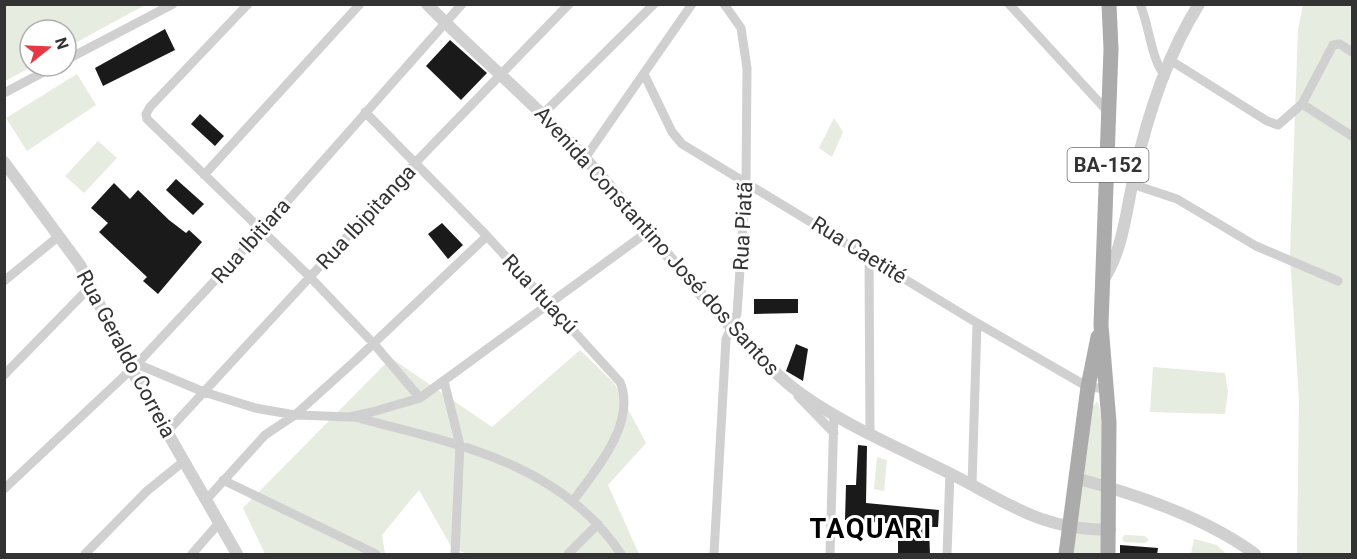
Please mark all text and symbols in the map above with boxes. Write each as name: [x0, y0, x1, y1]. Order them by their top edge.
north arrow: [18, 18, 78, 78]
text: N: [51, 35, 73, 52]
street label: Avenida Constantino José dos Santos: [530, 101, 784, 381]
road number: BA-152: [1068, 148, 1148, 182]
street label: Rua Ibipitanga: [312, 160, 420, 274]
street label: Rua Piatã: [729, 181, 757, 271]
street label: Rua Ibitiara: [207, 194, 295, 288]
street label: Rua Caetité: [807, 211, 911, 289]
street label: Rua Ituaçú: [497, 249, 583, 339]
street label: Rua Geraldo Correia: [72, 266, 180, 442]
district label: TAQUARI: [809, 513, 933, 545]

